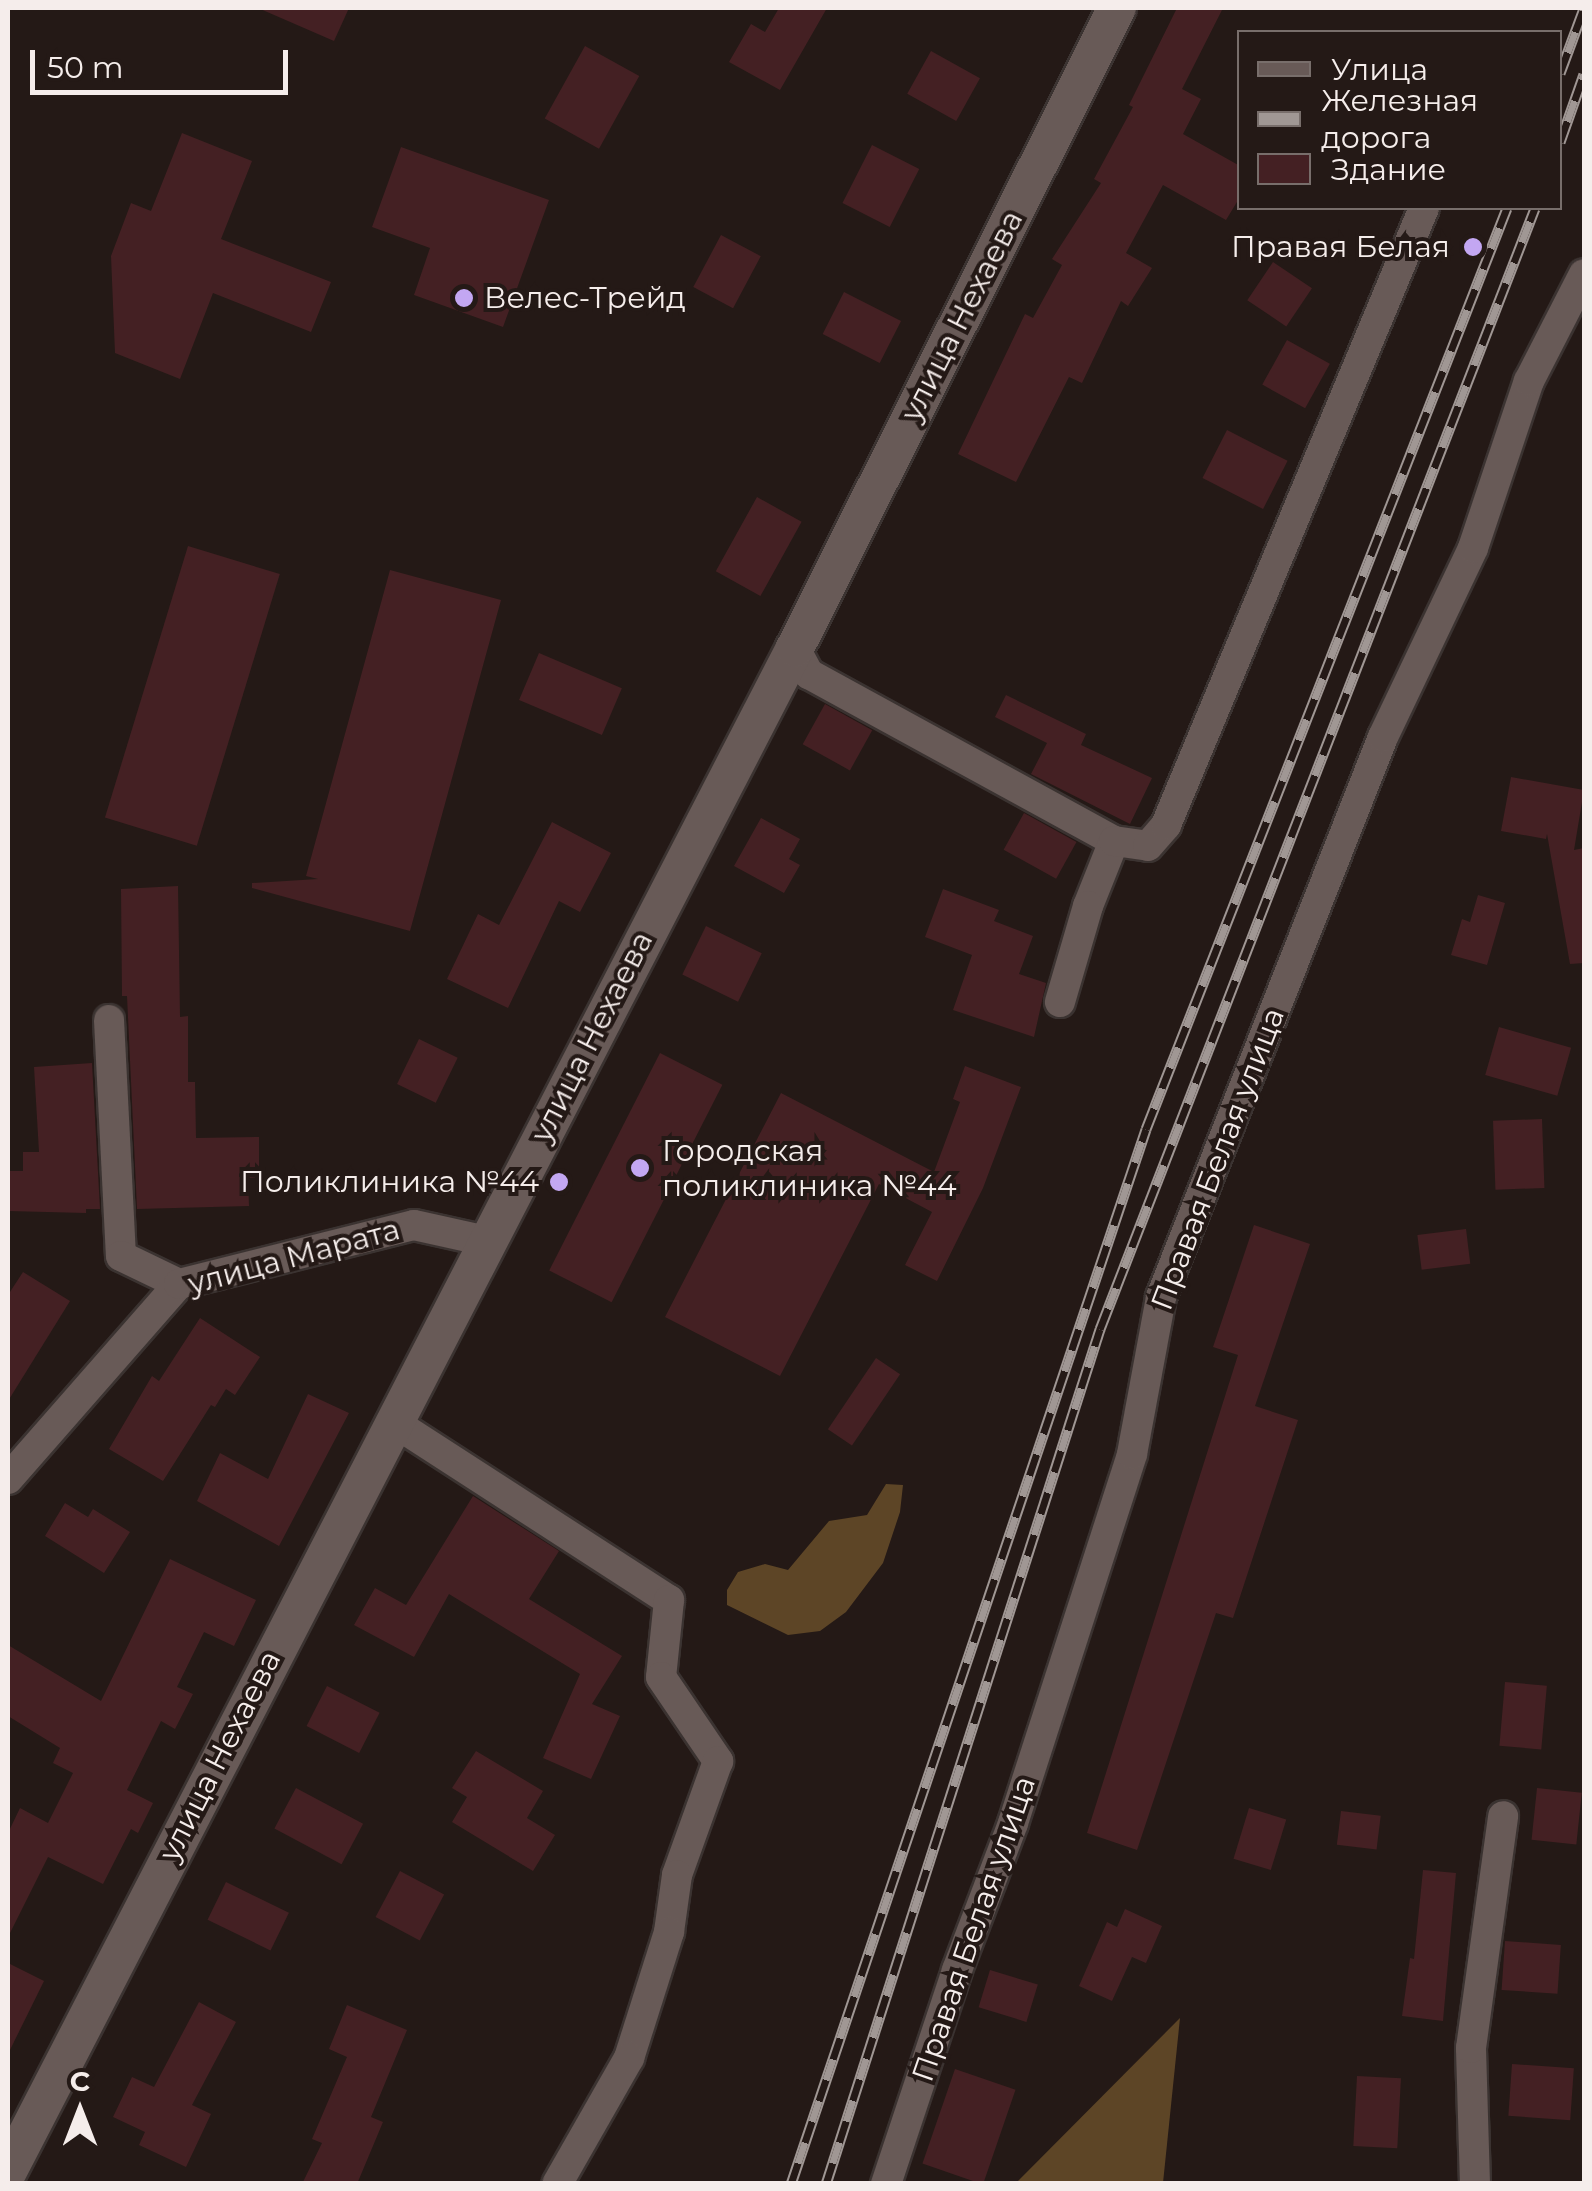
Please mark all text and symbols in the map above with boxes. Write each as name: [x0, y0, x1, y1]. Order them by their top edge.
scale bar: [35, 30, 292, 92]
legend: [1237, 30, 1562, 210]
text: 50 m: [47, 49, 124, 86]
text: Улица: [1331, 51, 1428, 88]
text: Железная дорога: [1321, 82, 1478, 156]
text: Здание: [1331, 151, 1446, 188]
street label: улица Нехаева: [893, 205, 1031, 427]
place label: Правая Белая: [1231, 229, 1450, 265]
marker: Правая Белая: [1460, 234, 1486, 260]
place label: Велес-Трейд: [484, 280, 686, 316]
marker: Велес-Трейд: [453, 287, 475, 309]
street label: улица Нехаева: [523, 926, 661, 1148]
street label: Правая Белая улица: [1144, 1003, 1292, 1315]
place label: Городская поликлиника №44: [662, 1133, 956, 1204]
marker: Городская поликлиника №44: [627, 1155, 653, 1181]
place label: Поликлиника №44: [240, 1164, 539, 1200]
marker: Поликлиника №44: [548, 1171, 570, 1193]
street label: улица Марата: [184, 1211, 404, 1303]
street label: улица Нехаева: [151, 1645, 289, 1867]
street label: Правая Белая улица: [905, 1772, 1043, 2086]
north arrow: [30, 2061, 130, 2161]
text: С: [70, 2064, 90, 2098]

